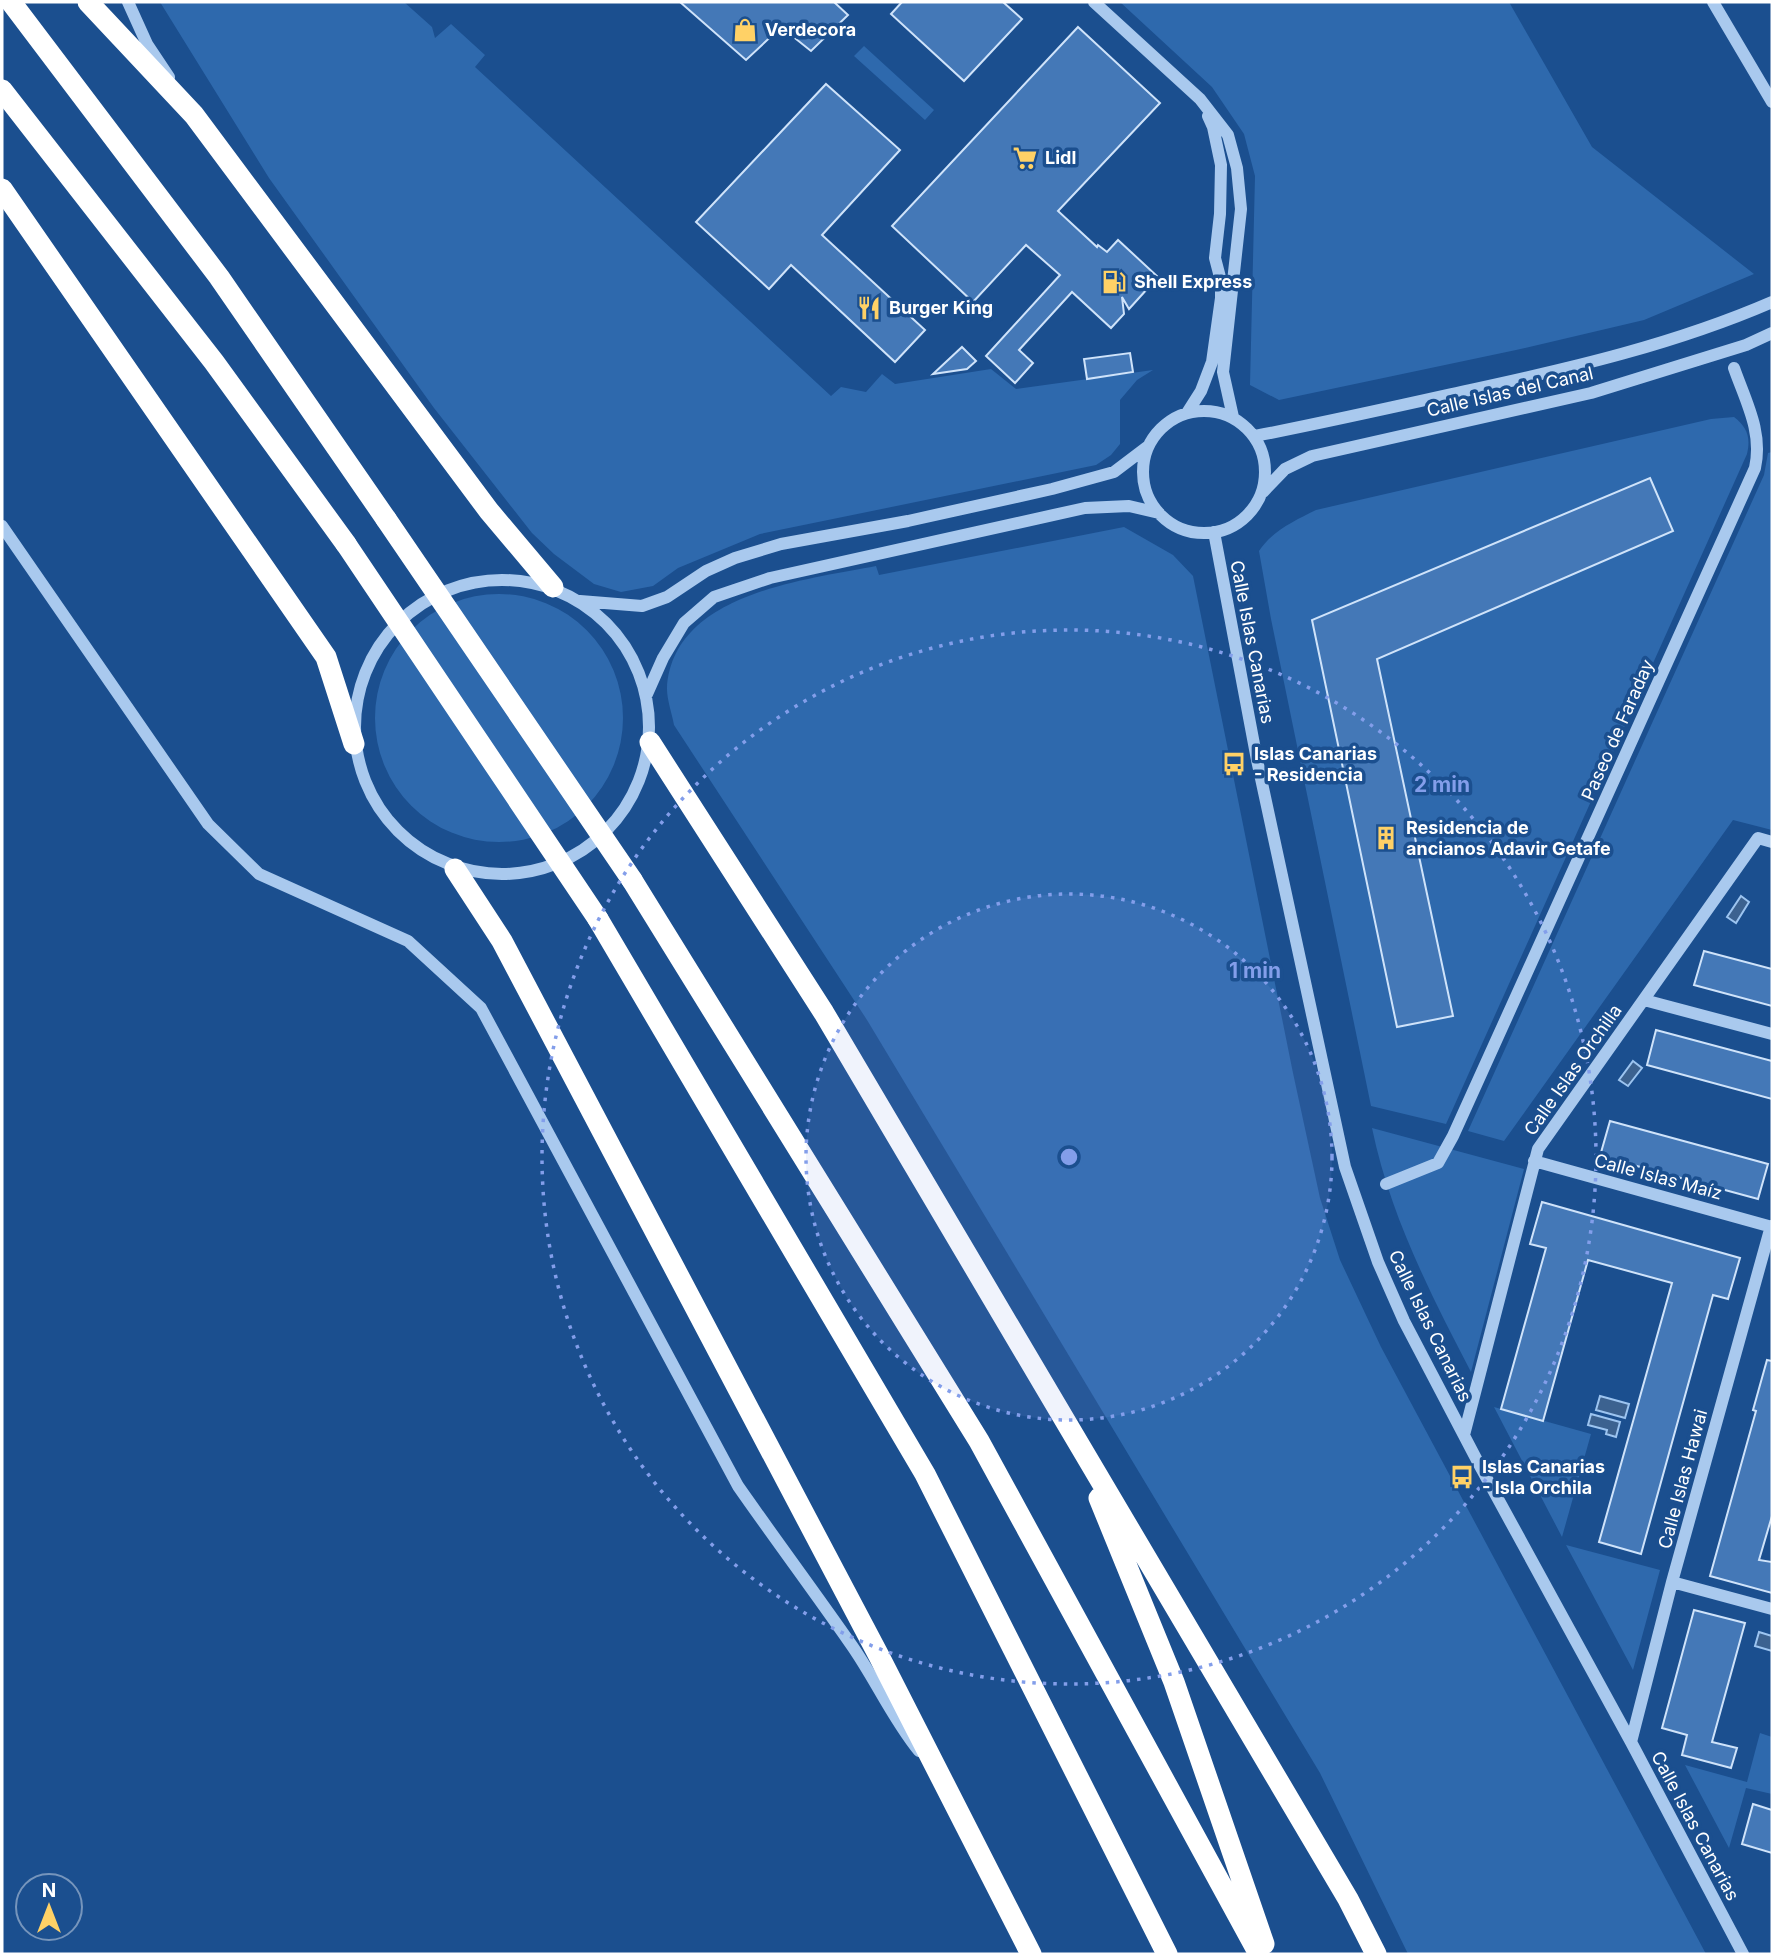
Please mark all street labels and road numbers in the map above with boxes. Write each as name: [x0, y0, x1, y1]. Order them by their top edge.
street label: Calle Islas del Canal: [1425, 362, 1595, 421]
street label: Calle Islas Canarias: [1226, 558, 1279, 725]
street label: Paseo de Faraday: [1577, 656, 1658, 804]
street label: Calle Islas Orchilla: [1519, 1000, 1626, 1139]
street label: Calle Islas Maíz: [1592, 1149, 1724, 1204]
street label: Calle Islas Canarias: [1385, 1247, 1476, 1405]
street label: Calle Islas Hawai: [1654, 1407, 1711, 1551]
street label: Calle Islas Canarias: [1647, 1748, 1744, 1904]

